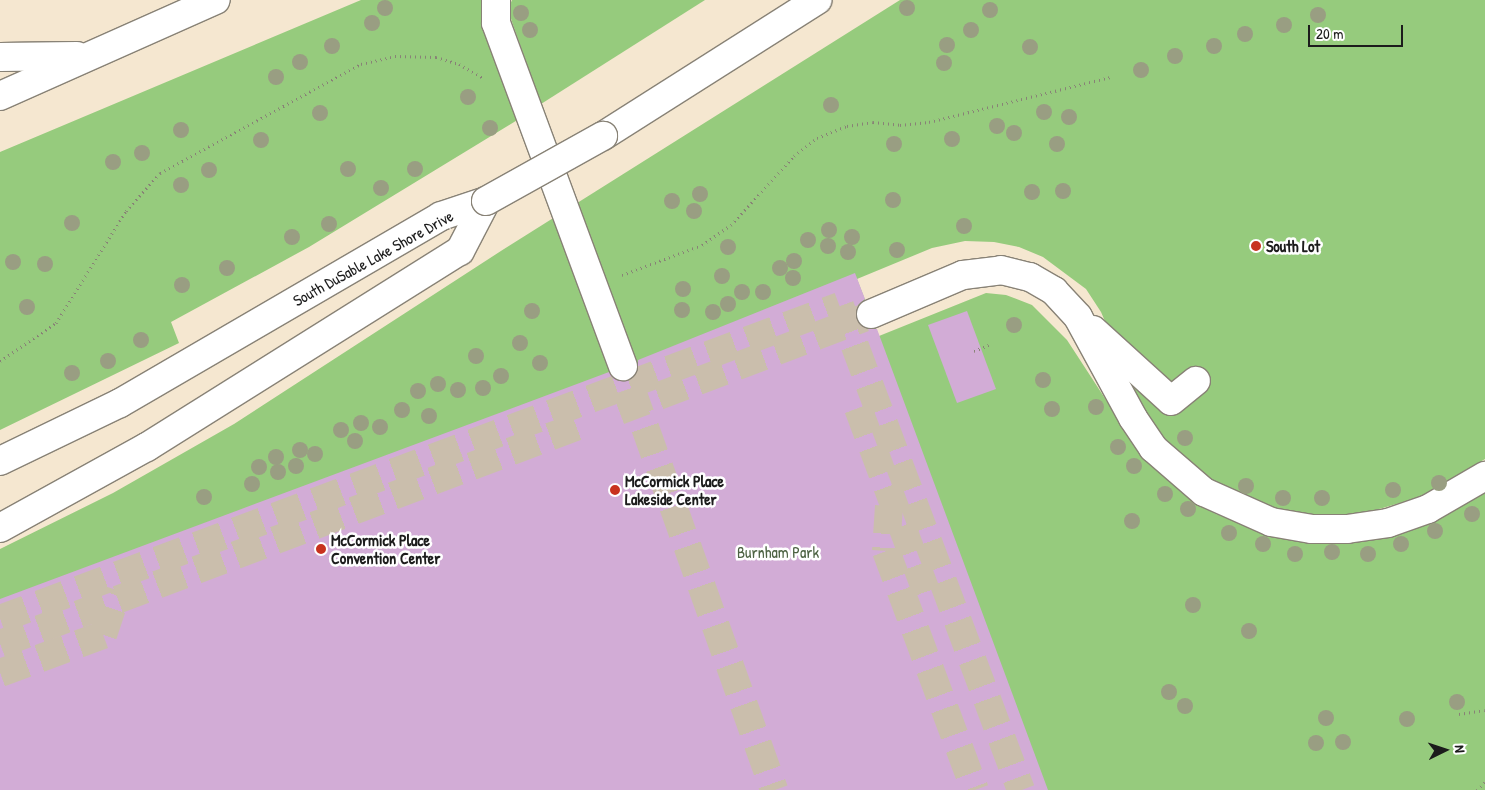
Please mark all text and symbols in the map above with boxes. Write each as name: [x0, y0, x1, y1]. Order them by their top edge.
scale bar: [1310, 15, 1405, 47]
text: 20 m: [1316, 23, 1343, 44]
street label: South DuSable Lake Shore Drive: [289, 206, 457, 310]
place label: South Lot: [1266, 236, 1320, 256]
marker: South Lot: [1250, 240, 1262, 252]
place label: McCormick Place Lakeside Center: [625, 471, 724, 509]
marker: McCormick Place Lakeside Center: [609, 484, 621, 496]
place label: McCormick Place Convention Center: [331, 530, 440, 568]
park label: Burnham Park: [737, 542, 819, 562]
marker: McCormick Place Convention Center: [315, 543, 327, 555]
north arrow: [1420, 725, 1470, 775]
text: N: [1451, 745, 1470, 753]

